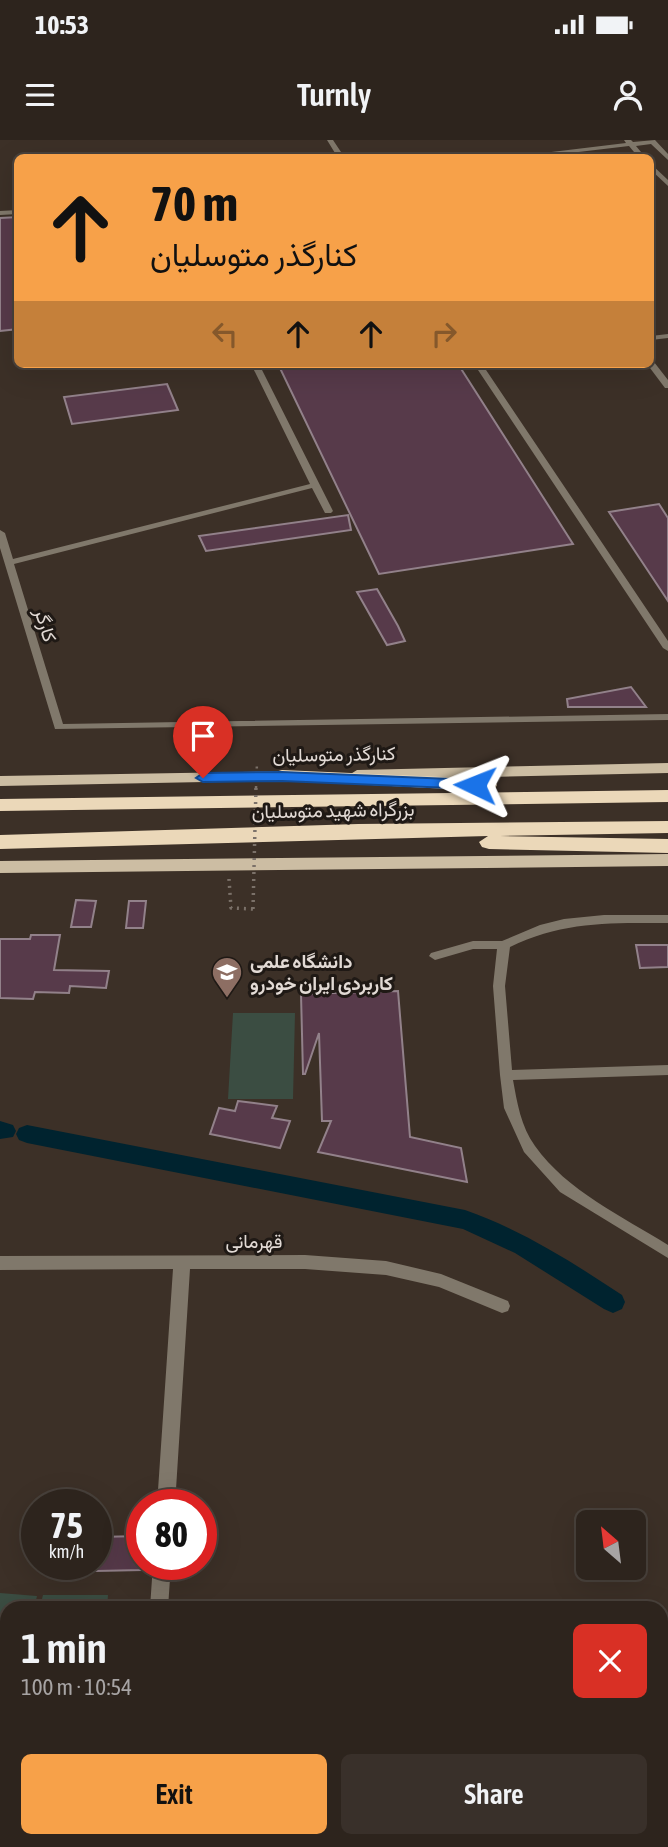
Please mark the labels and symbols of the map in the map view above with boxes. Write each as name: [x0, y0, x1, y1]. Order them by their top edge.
street label: کارگر: [29, 605, 61, 645]
pin: [173, 706, 233, 778]
street label: کنارگذر متوسلیان: [272, 742, 396, 767]
position arrow: [438, 748, 512, 822]
street label: بزرگراه شهید متوسلیان: [251, 798, 415, 823]
place label: دانشگاه علمی کاربردی ایران خودرو: [250, 950, 393, 996]
school or university icon: دانشگاه علمی کاربردی ایران خودرو: [210, 955, 244, 999]
street label: قهرمانی: [226, 1230, 282, 1253]
speed limit sign: 80: [126, 1489, 217, 1580]
north arrow: [576, 1510, 646, 1580]

